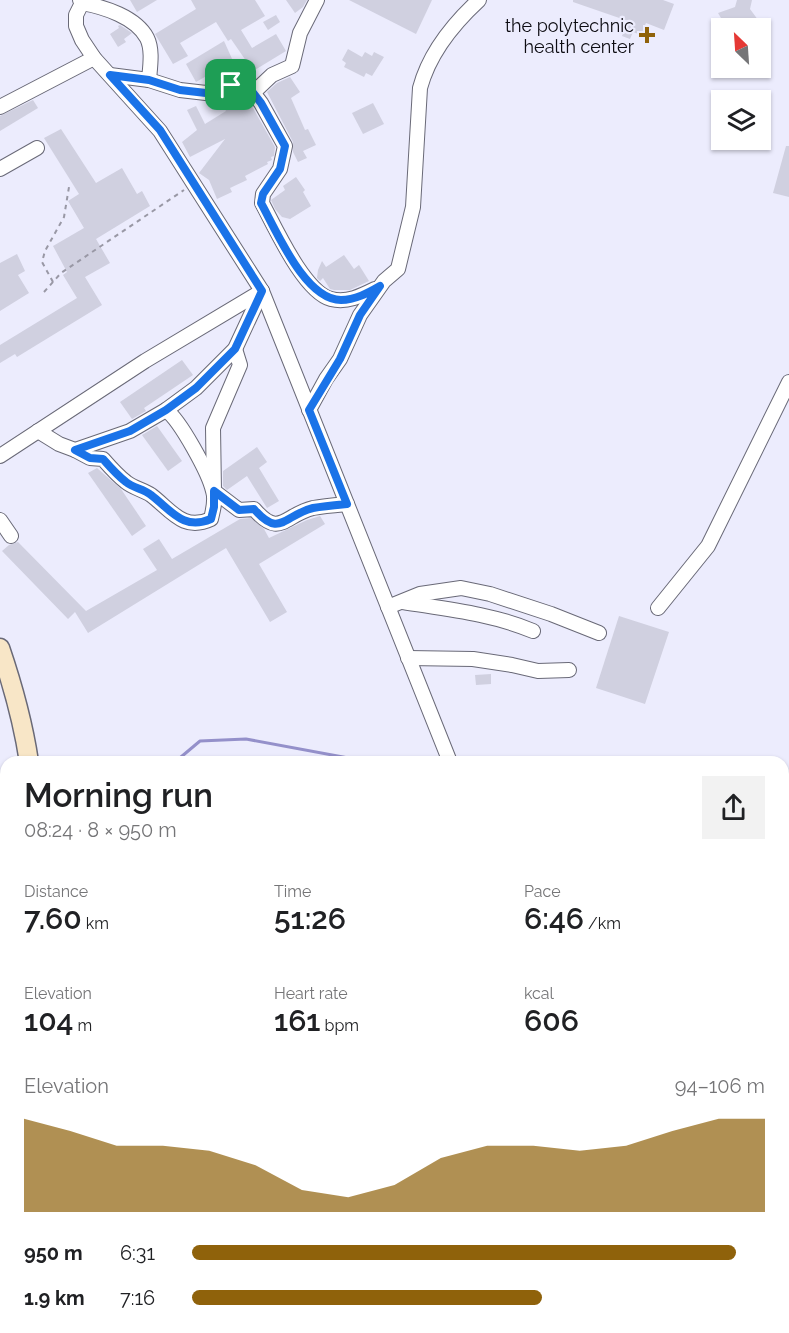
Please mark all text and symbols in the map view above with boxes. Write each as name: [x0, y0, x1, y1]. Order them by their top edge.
place label: the polytechnic health center: [505, 15, 635, 57]
north arrow: [711, 18, 771, 78]
map controls: [711, 18, 771, 150]
marker: the polytechnic health center: [638, 26, 656, 44]
pin: [205, 59, 256, 110]
icon: arrive: [214, 68, 247, 101]
button: layers: [711, 90, 771, 150]
text: Morning run: [24, 776, 213, 815]
button: share: [702, 776, 765, 839]
text: 08:24 · 8 × 950 m: [24, 818, 177, 842]
text: Distance: [24, 882, 88, 901]
text: Time: [274, 882, 311, 901]
text: Pace: [524, 882, 561, 901]
text: 7.60: [24, 901, 82, 936]
text: 51:26: [274, 901, 346, 936]
text: 6:46: [524, 901, 584, 936]
text: km: [82, 914, 109, 933]
text: /km: [584, 914, 621, 933]
text: Elevation: [24, 984, 92, 1003]
text: Heart rate: [274, 984, 348, 1003]
text: kcal: [524, 984, 554, 1003]
text: 104: [24, 1003, 73, 1038]
text: 161: [274, 1003, 320, 1038]
text: 606: [524, 1003, 579, 1038]
text: m: [73, 1016, 92, 1035]
text: bpm: [320, 1016, 359, 1035]
text: Elevation: [24, 1074, 109, 1098]
text: 94–106 m: [675, 1074, 765, 1098]
text: 950 m: [24, 1241, 83, 1265]
text: 6:31: [120, 1241, 155, 1265]
text: 1.9 km: [24, 1286, 85, 1310]
text: 7:16: [120, 1286, 155, 1310]

